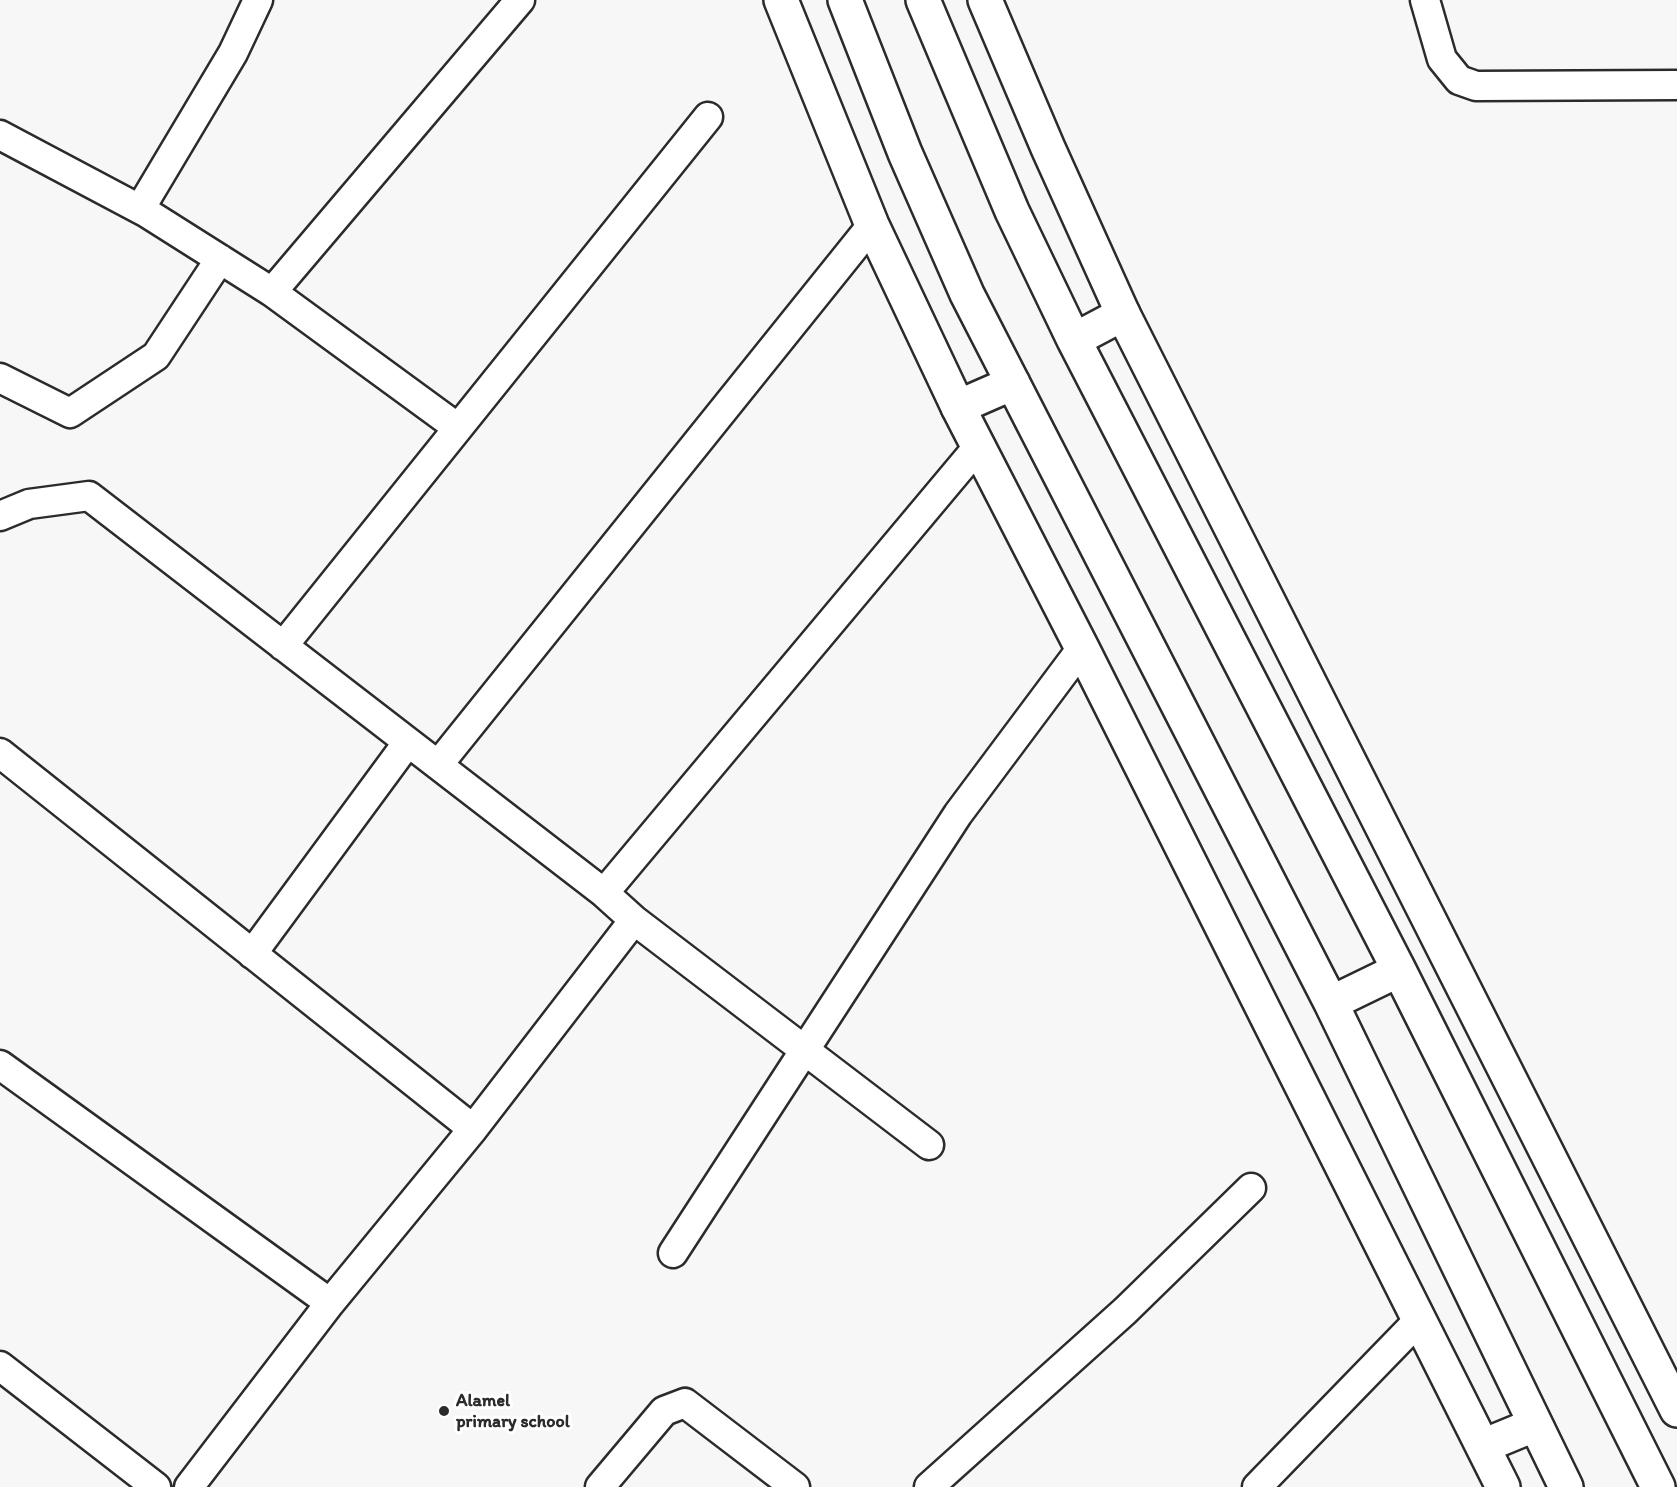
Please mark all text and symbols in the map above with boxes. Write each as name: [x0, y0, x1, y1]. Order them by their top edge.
place label: Alamel primary school: [456, 1390, 570, 1432]
marker: Alamel primary school: [437, 1404, 451, 1418]

